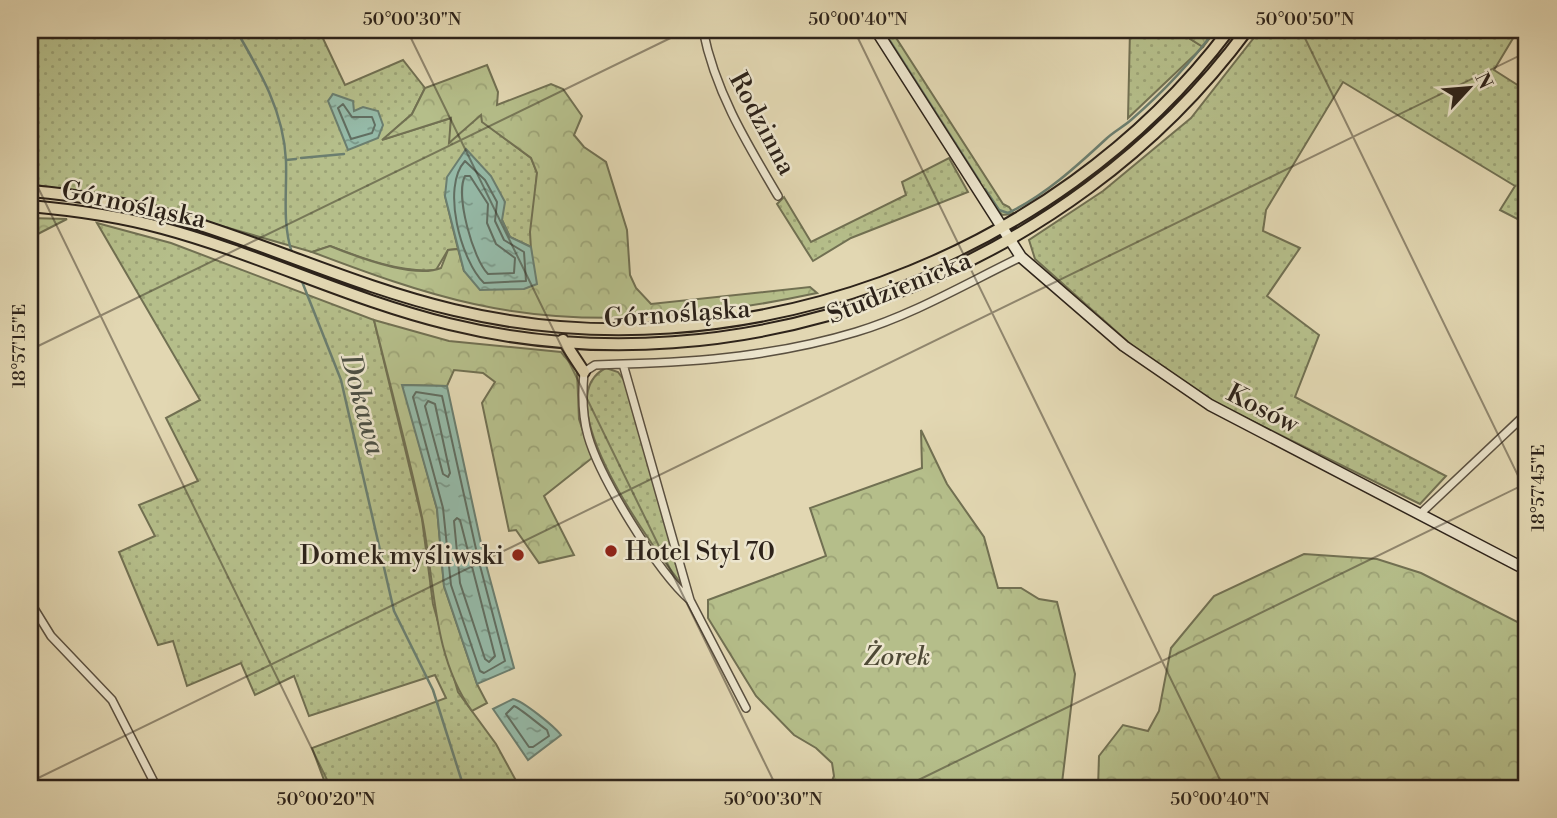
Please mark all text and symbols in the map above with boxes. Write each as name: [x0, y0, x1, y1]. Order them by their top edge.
text: 50°00'30"N: [363, 8, 462, 31]
text: 50°00'40"N: [808, 8, 908, 31]
text: 50°00'50"N: [1256, 8, 1355, 31]
north arrow: [1434, 52, 1504, 122]
street label: Rodzinna: [722, 66, 803, 181]
text: N: [1469, 69, 1497, 93]
street label: Górnośląska: [59, 174, 210, 236]
street label: Studzienicka: [823, 244, 977, 331]
street label: Górnośląska: [603, 293, 752, 335]
text: 18°57'15"E: [8, 304, 31, 388]
water label: Dokawa: [332, 349, 393, 459]
street label: Kosów: [1221, 377, 1305, 441]
text: 18°57'45"E: [1527, 444, 1550, 532]
place label: Hotel Styl 70: [625, 536, 775, 568]
place label: Domek myśliwski: [300, 540, 504, 572]
marker: Hotel Styl 70: [603, 543, 619, 559]
marker: Domek myśliwski: [510, 547, 526, 563]
park label: Żorek: [864, 640, 930, 673]
text: 50°00'20"N: [277, 788, 376, 811]
text: 50°00'30"N: [724, 788, 823, 811]
text: 50°00'40"N: [1170, 788, 1270, 811]

